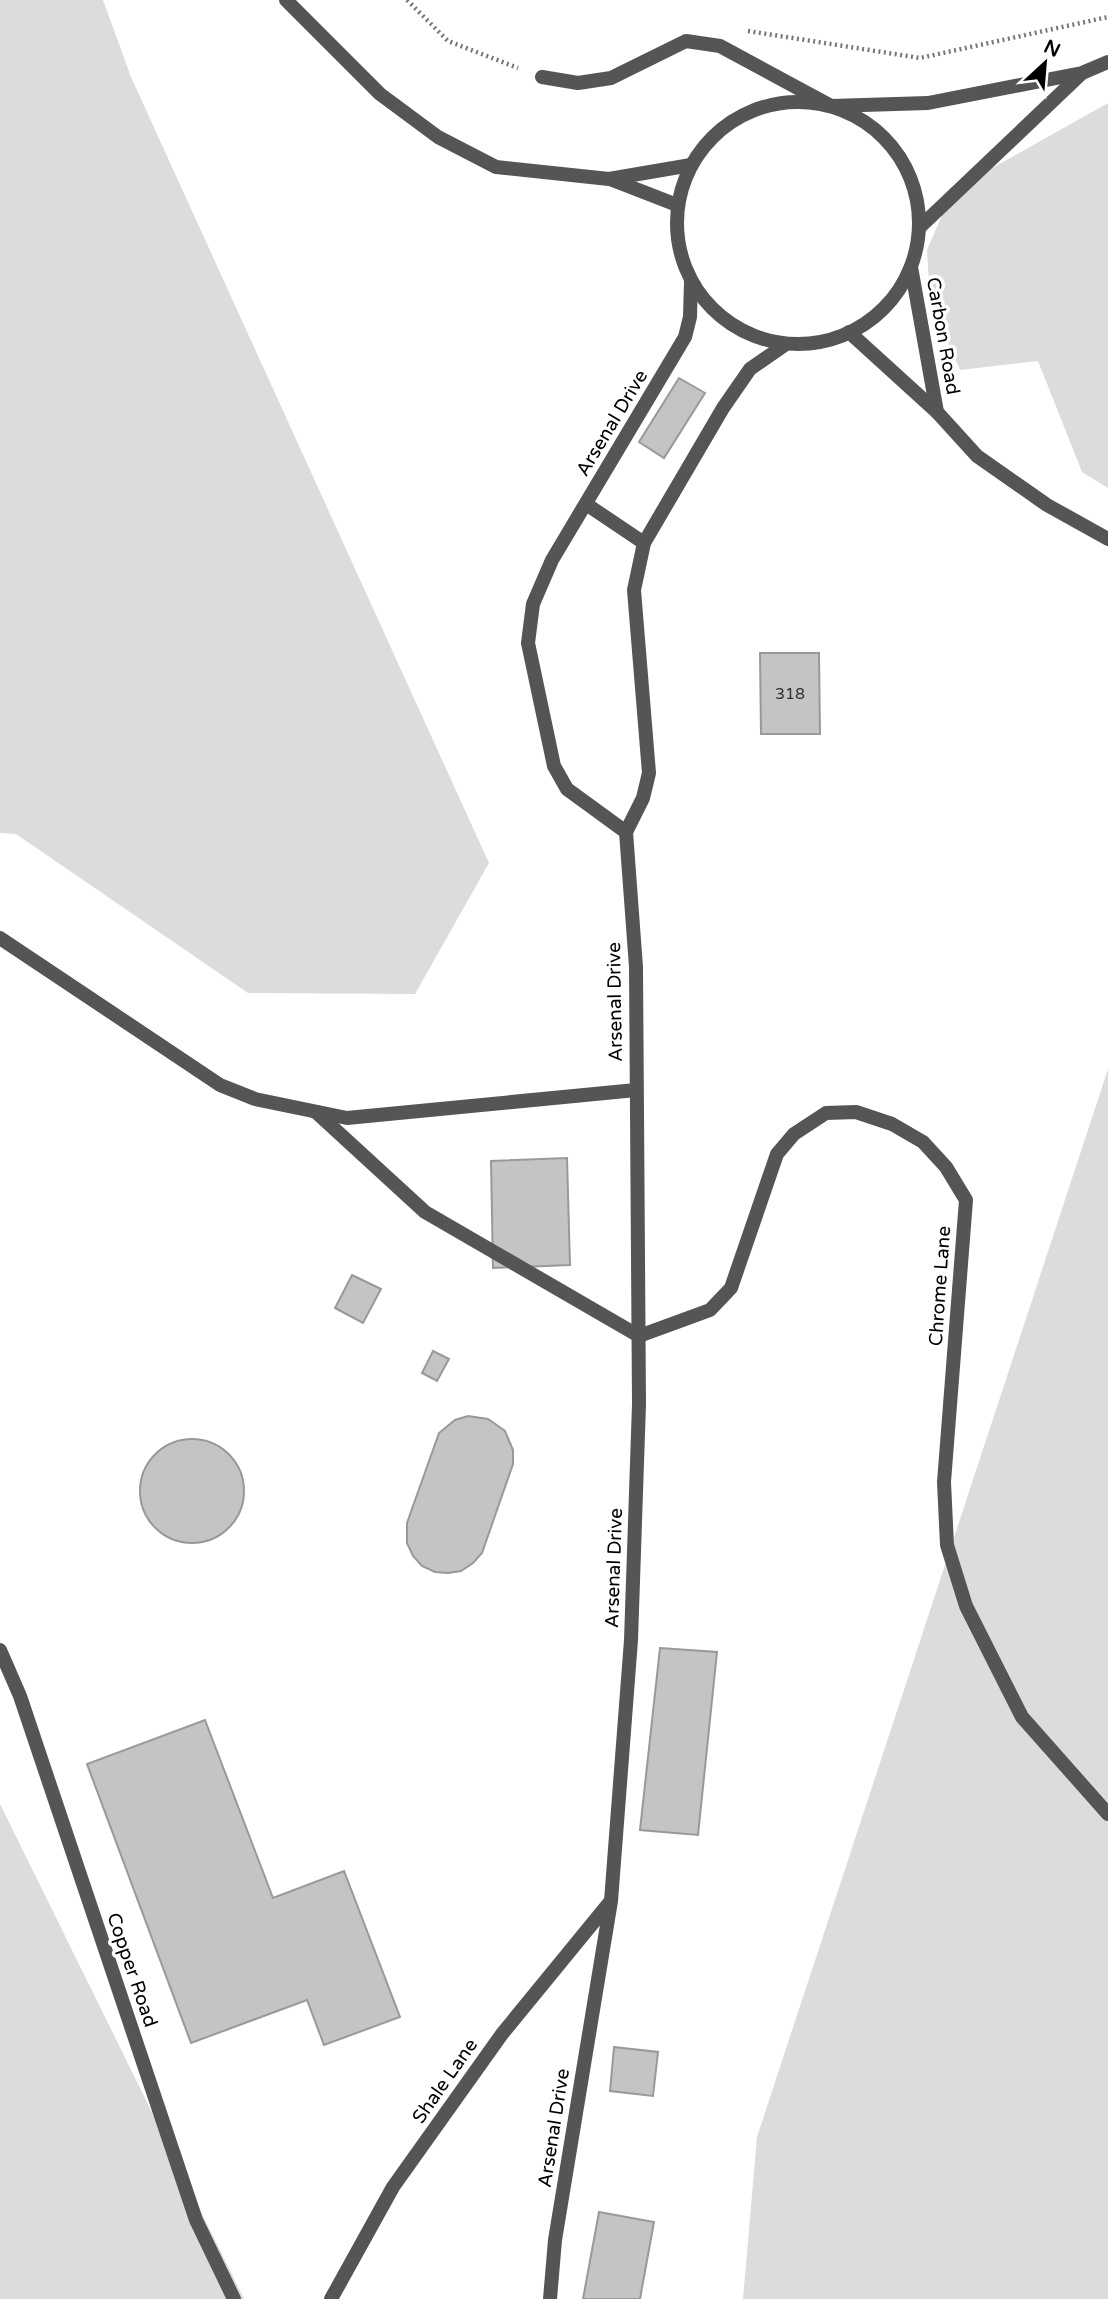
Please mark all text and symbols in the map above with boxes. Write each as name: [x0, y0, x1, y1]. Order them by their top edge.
north arrow: [1010, 28, 1080, 98]
text: N: [1040, 35, 1064, 62]
street label: Carbon Road: [922, 276, 964, 396]
street label: Arsenal Drive: [572, 366, 652, 480]
house number: 318: [775, 684, 805, 704]
street label: Arsenal Drive: [603, 942, 627, 1062]
street label: Chrome Lane: [925, 1225, 955, 1347]
street label: Arsenal Drive: [601, 1508, 627, 1628]
street label: Copper Road: [102, 1910, 162, 2030]
street label: Shale Lane: [408, 2034, 482, 2128]
street label: Arsenal Drive: [534, 2067, 574, 2189]

